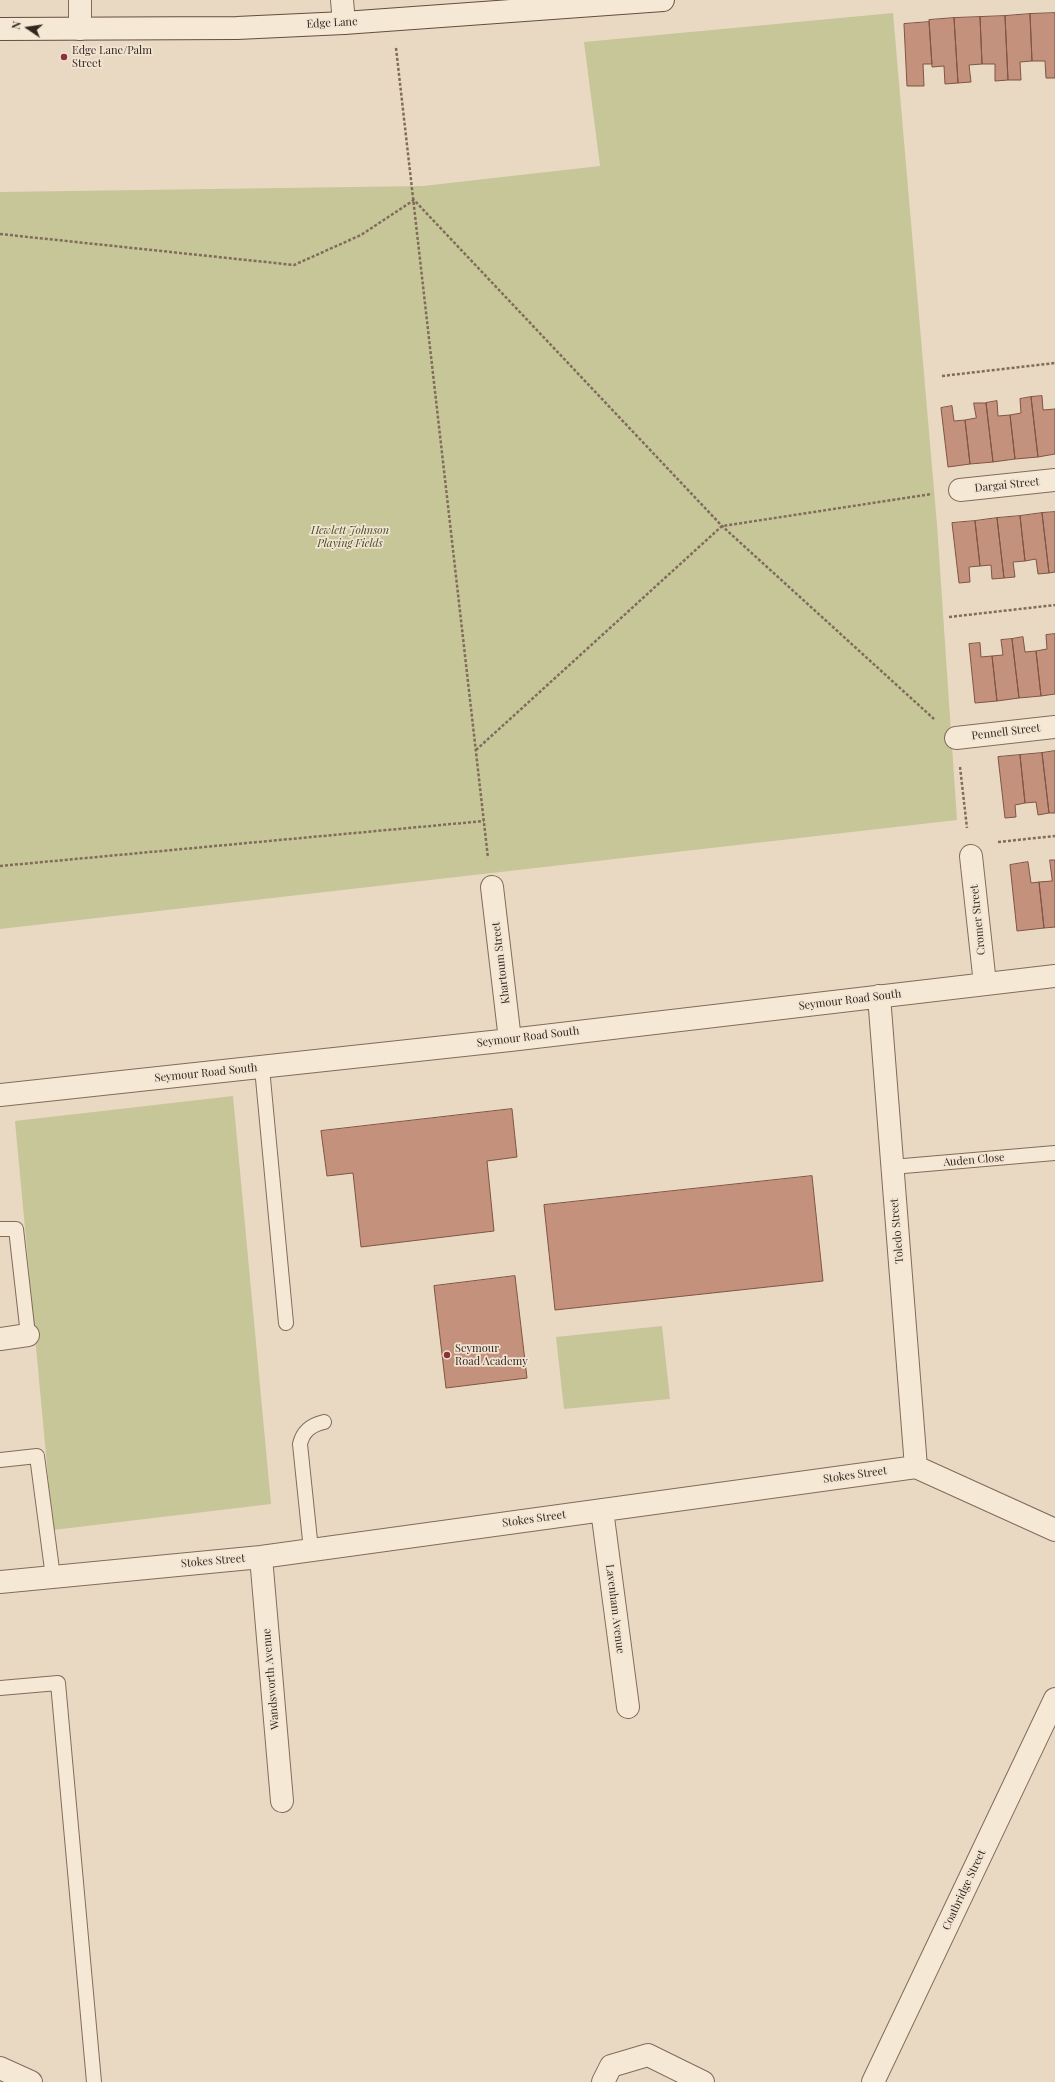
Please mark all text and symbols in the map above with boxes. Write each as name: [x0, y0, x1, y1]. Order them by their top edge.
north arrow: [8, 8, 48, 48]
street label: Edge Lane: [306, 15, 358, 31]
text: N: [8, 20, 24, 31]
place label: Edge Lane/Palm Street: [72, 44, 152, 70]
marker: Edge Lane/Palm Street: [59, 52, 69, 62]
street label: Dargai Street: [974, 475, 1040, 495]
park label: Hewlett Johnson Playing Fields: [311, 524, 389, 550]
street label: Pennell Street: [971, 721, 1041, 743]
street label: Cromer Street: [968, 884, 988, 956]
street label: Khartoum Street: [489, 921, 513, 1005]
street label: Seymour Road South: [798, 987, 902, 1013]
street label: Seymour Road South: [476, 1024, 580, 1050]
street label: Seymour Road South: [154, 1061, 258, 1085]
street label: Auden Close: [943, 1151, 1005, 1169]
street label: Toledo Street: [888, 1198, 906, 1264]
place label: Seymour Road Academy: [455, 1342, 528, 1368]
marker: Seymour Road Academy: [442, 1350, 452, 1360]
street label: Stokes Street: [822, 1464, 888, 1486]
street label: Stokes Street: [501, 1508, 567, 1530]
street label: Stokes Street: [180, 1552, 246, 1570]
street label: Lavenham Avenue: [603, 1564, 627, 1654]
street label: Wandsworth Avenue: [260, 1628, 282, 1730]
street label: Coatbridge Street: [940, 1848, 988, 1932]

